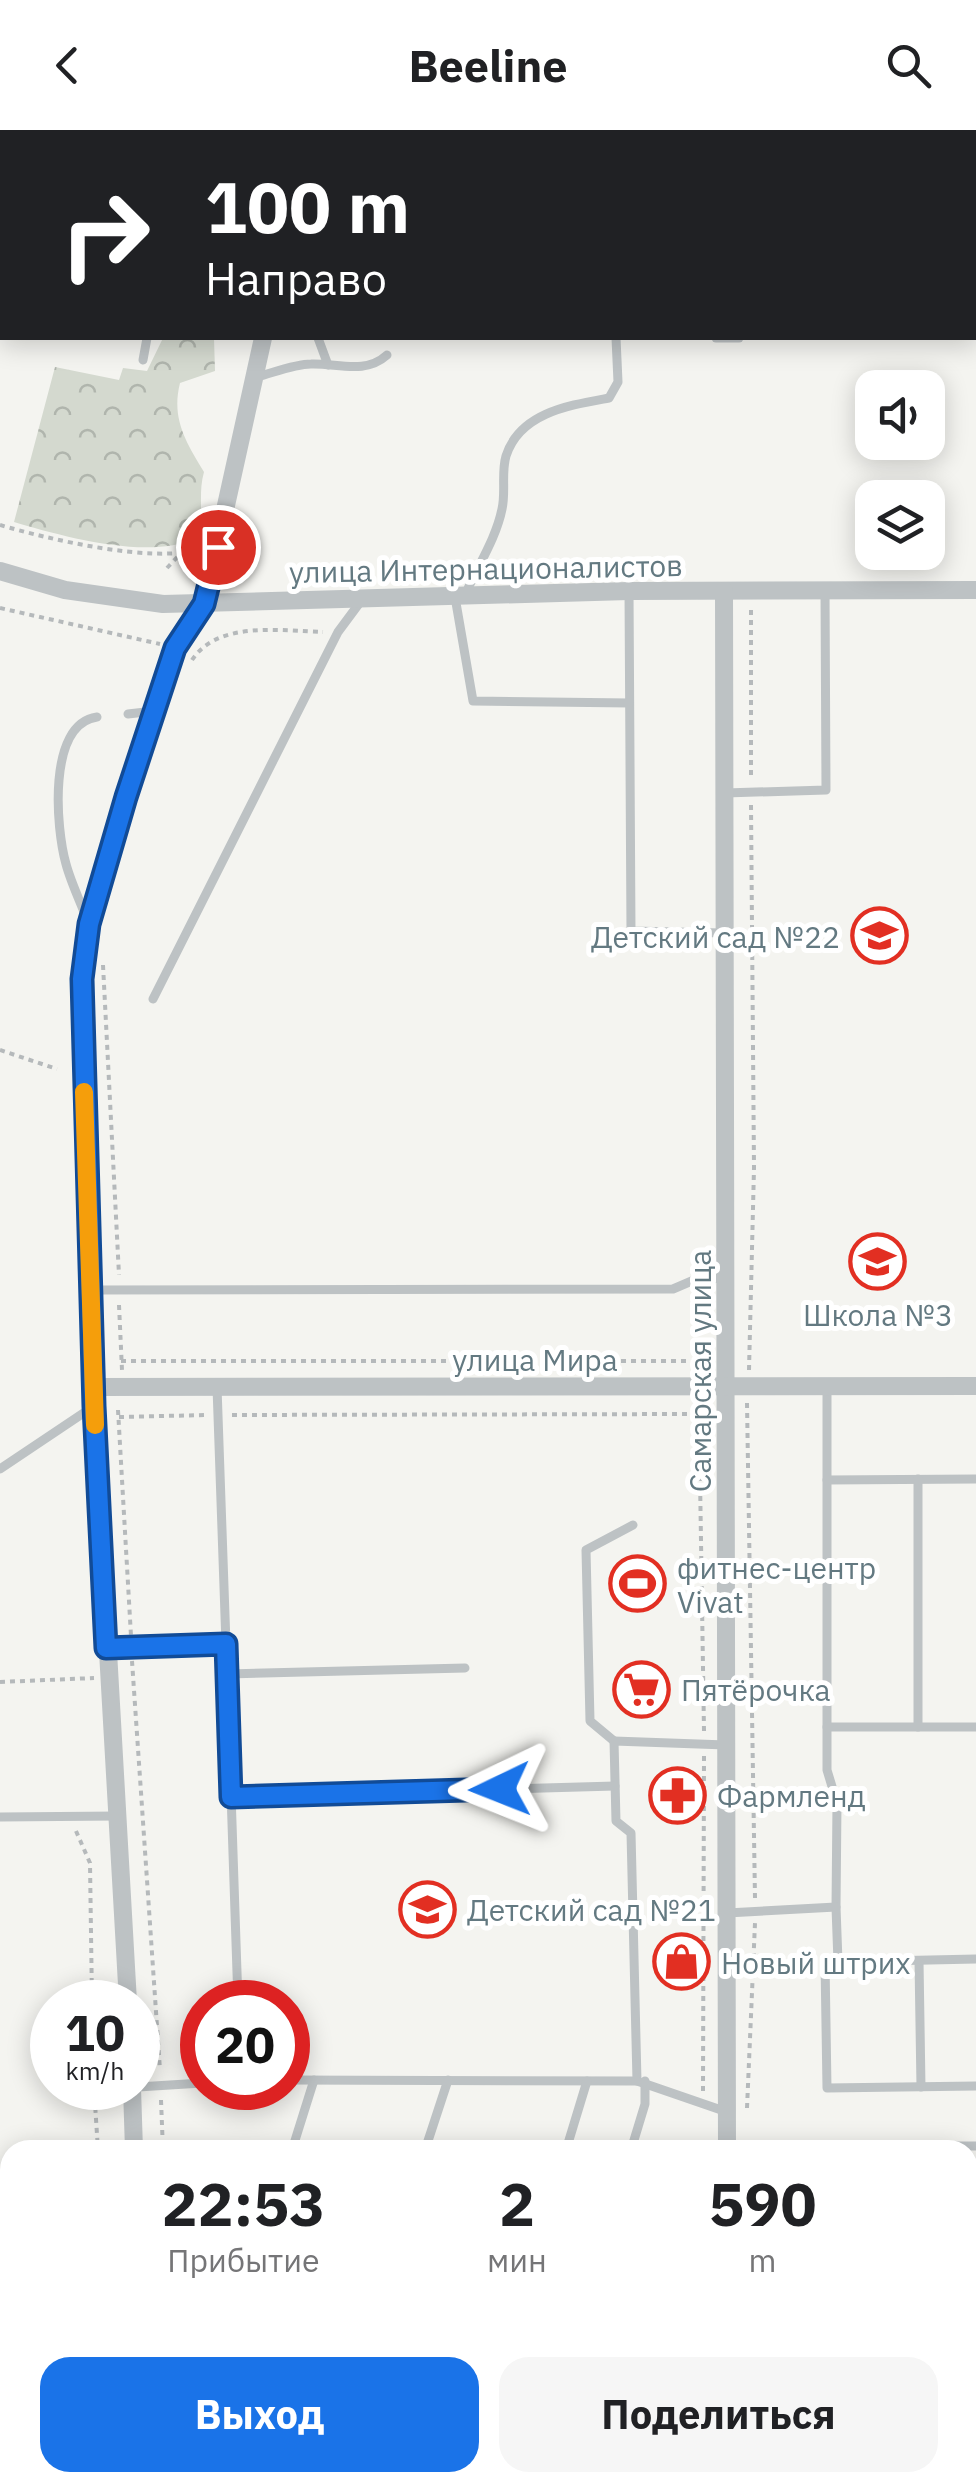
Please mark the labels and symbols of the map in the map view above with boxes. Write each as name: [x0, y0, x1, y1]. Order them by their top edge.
pin: [176, 505, 261, 590]
street label: улица Интернационалистов: [289, 545, 683, 591]
school or university icon: Детский сад №22: [849, 906, 909, 966]
place label: Детский сад №22: [591, 917, 840, 956]
school or university icon: Школа №3: [848, 1232, 908, 1292]
street label: Самарская улица: [680, 1250, 719, 1492]
place label: Школа №3: [803, 1295, 953, 1334]
street label: улица Мира: [452, 1340, 618, 1379]
place label: фитнес-центр Vivat: [677, 1548, 876, 1621]
sports icon: фитнес-центр Vivat: [608, 1554, 668, 1614]
supermarket icon: Пятёрочка: [612, 1659, 672, 1719]
place label: Пятёрочка: [681, 1670, 831, 1709]
position arrow: [448, 1737, 552, 1841]
pharmacy icon: Фармленд: [648, 1765, 708, 1825]
place label: Фармленд: [717, 1776, 866, 1815]
school or university icon: Детский сад №21: [398, 1879, 458, 1939]
place label: Детский сад №21: [467, 1890, 716, 1929]
shop icon: Новый штрих: [652, 1932, 712, 1992]
place label: Новый штрих: [721, 1943, 911, 1982]
speed limit sign: 20: [180, 1980, 310, 2110]

